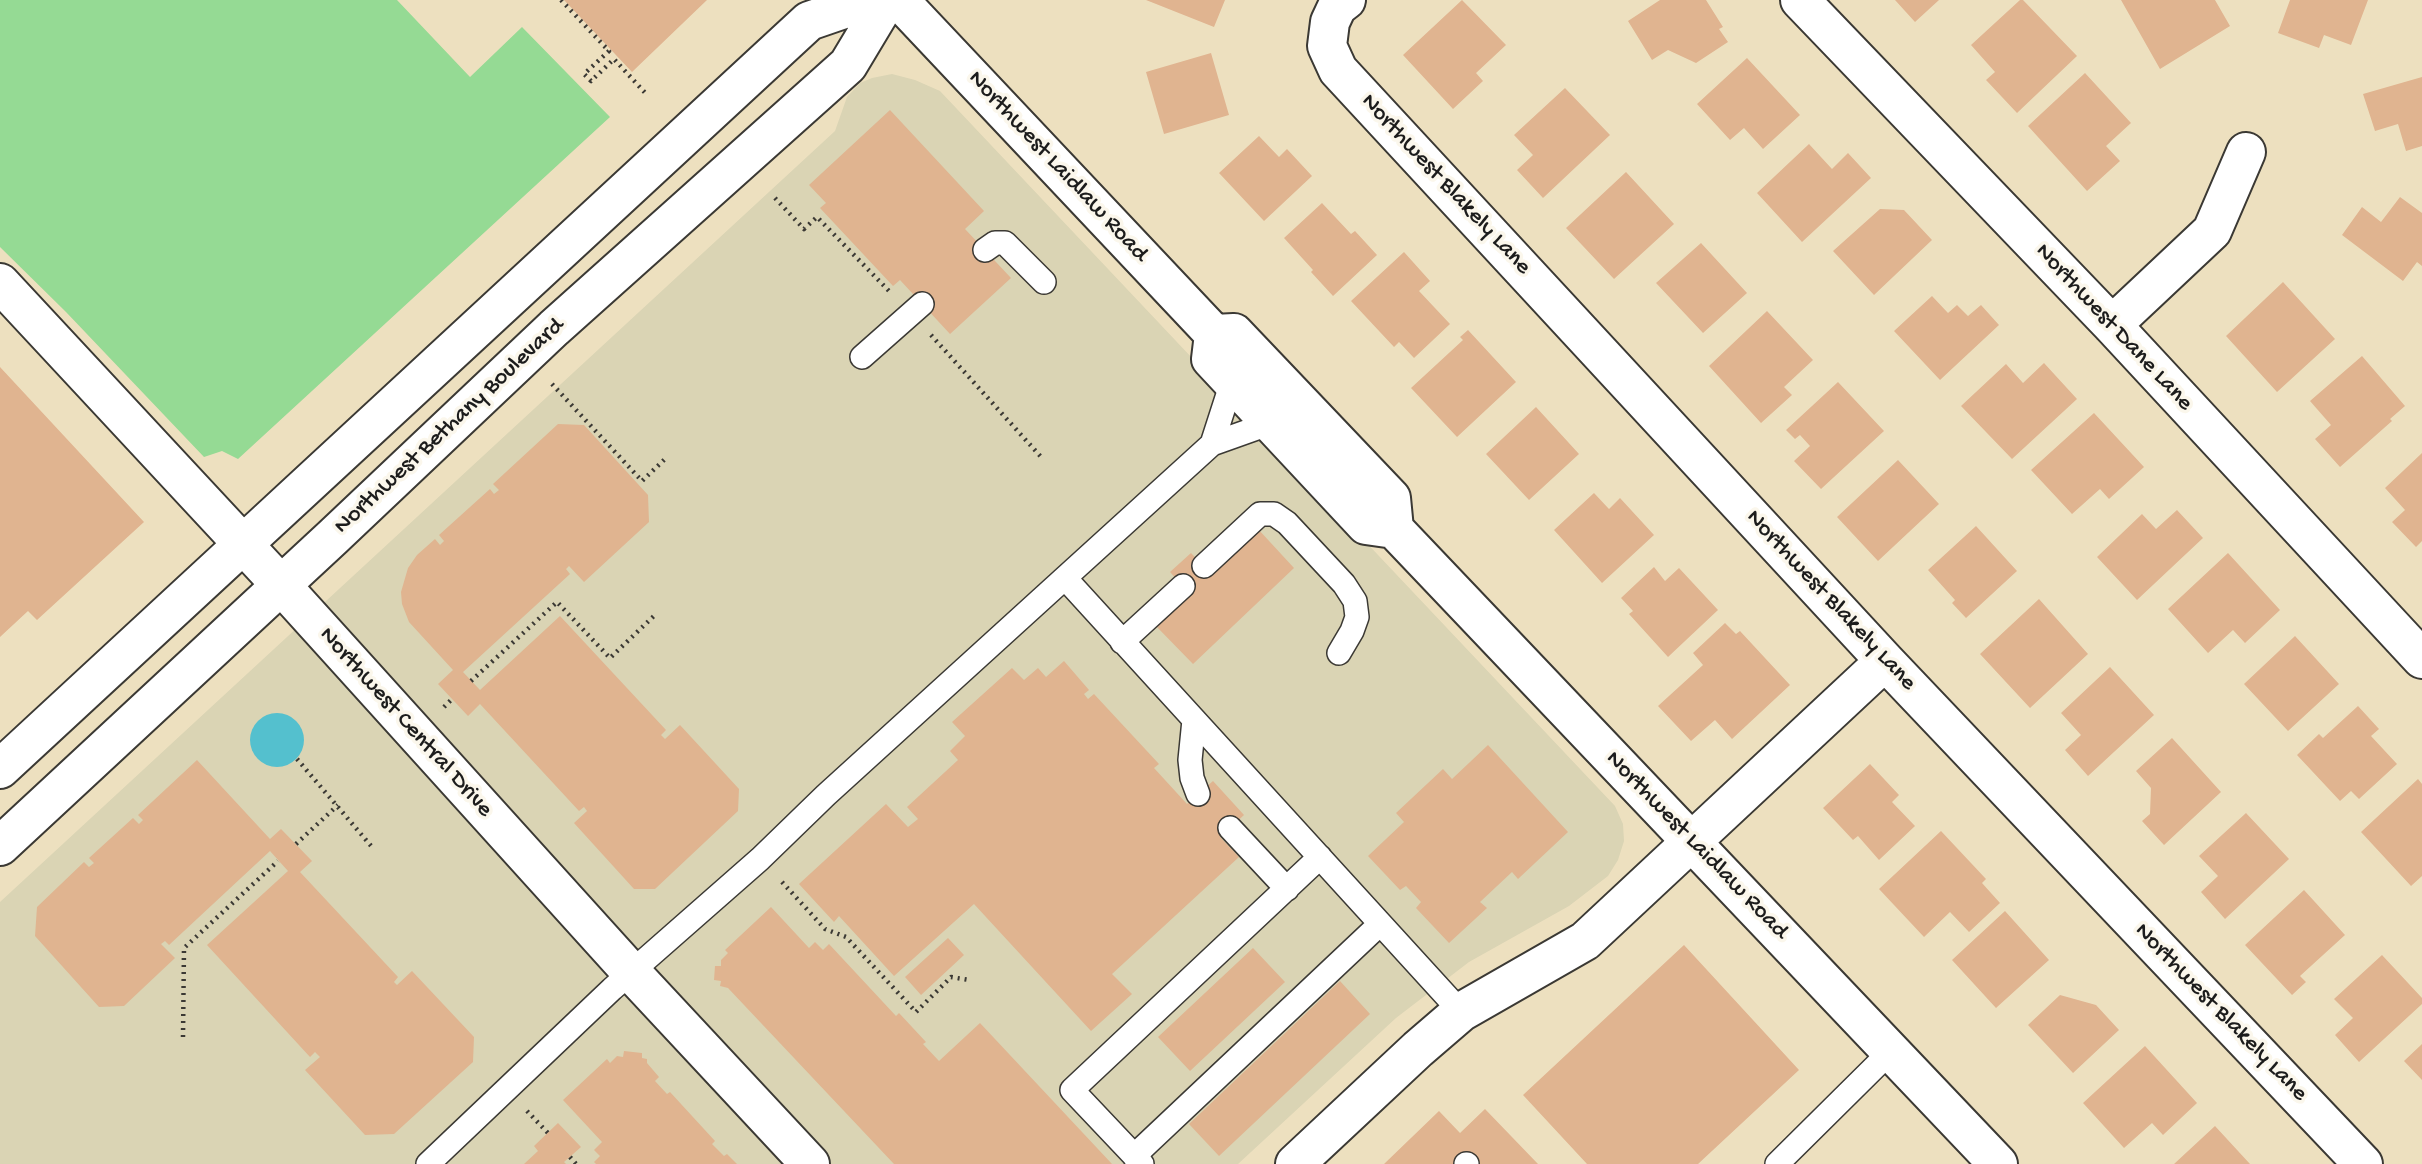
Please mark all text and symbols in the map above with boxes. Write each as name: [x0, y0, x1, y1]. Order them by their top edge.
street label: Northwest Laidlaw Road: [961, 65, 1153, 269]
street label: Northwest Blakely Lane: [1354, 88, 1536, 282]
street label: Northwest Dane Lane: [2028, 238, 2198, 418]
street label: Northwest Bethany Boulevard: [329, 313, 571, 541]
street label: Northwest Blakely Lane: [1739, 504, 1921, 698]
street label: Northwest Central Drive: [312, 622, 498, 824]
street label: Northwest Laidlaw Road: [1598, 746, 1794, 946]
street label: Northwest Blakely Lane: [2127, 918, 2313, 1108]

